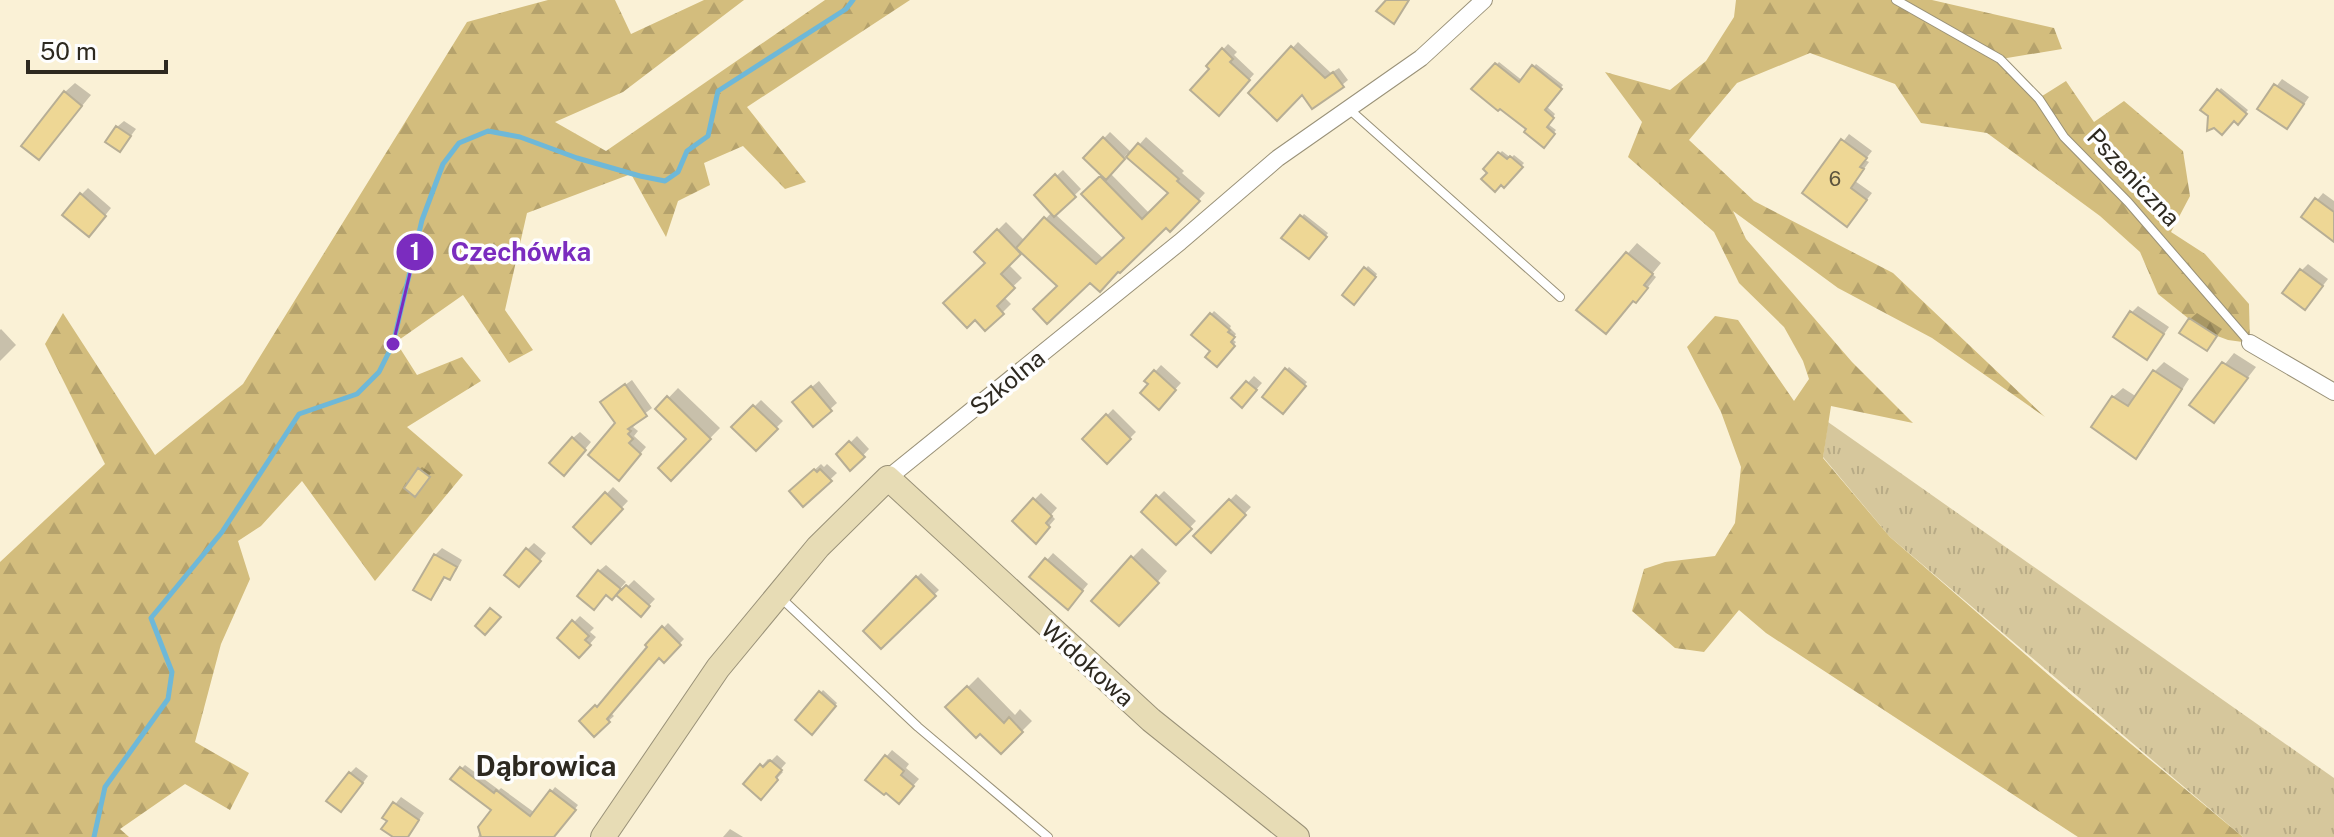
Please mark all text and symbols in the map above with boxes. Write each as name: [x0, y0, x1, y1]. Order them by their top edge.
scale bar: [28, 24, 166, 74]
text: 50 m: [40, 37, 97, 65]
street label: Pszeniczna: [2082, 122, 2186, 232]
house number: 6: [1829, 167, 1841, 191]
callout: Czechówka: [395, 227, 608, 277]
text: Czechówka: [451, 236, 591, 267]
text: 1: [410, 237, 420, 265]
street label: Szkolna: [964, 343, 1050, 421]
street label: Widokowa: [1036, 614, 1140, 712]
district label: Dąbrowica: [476, 749, 616, 782]

